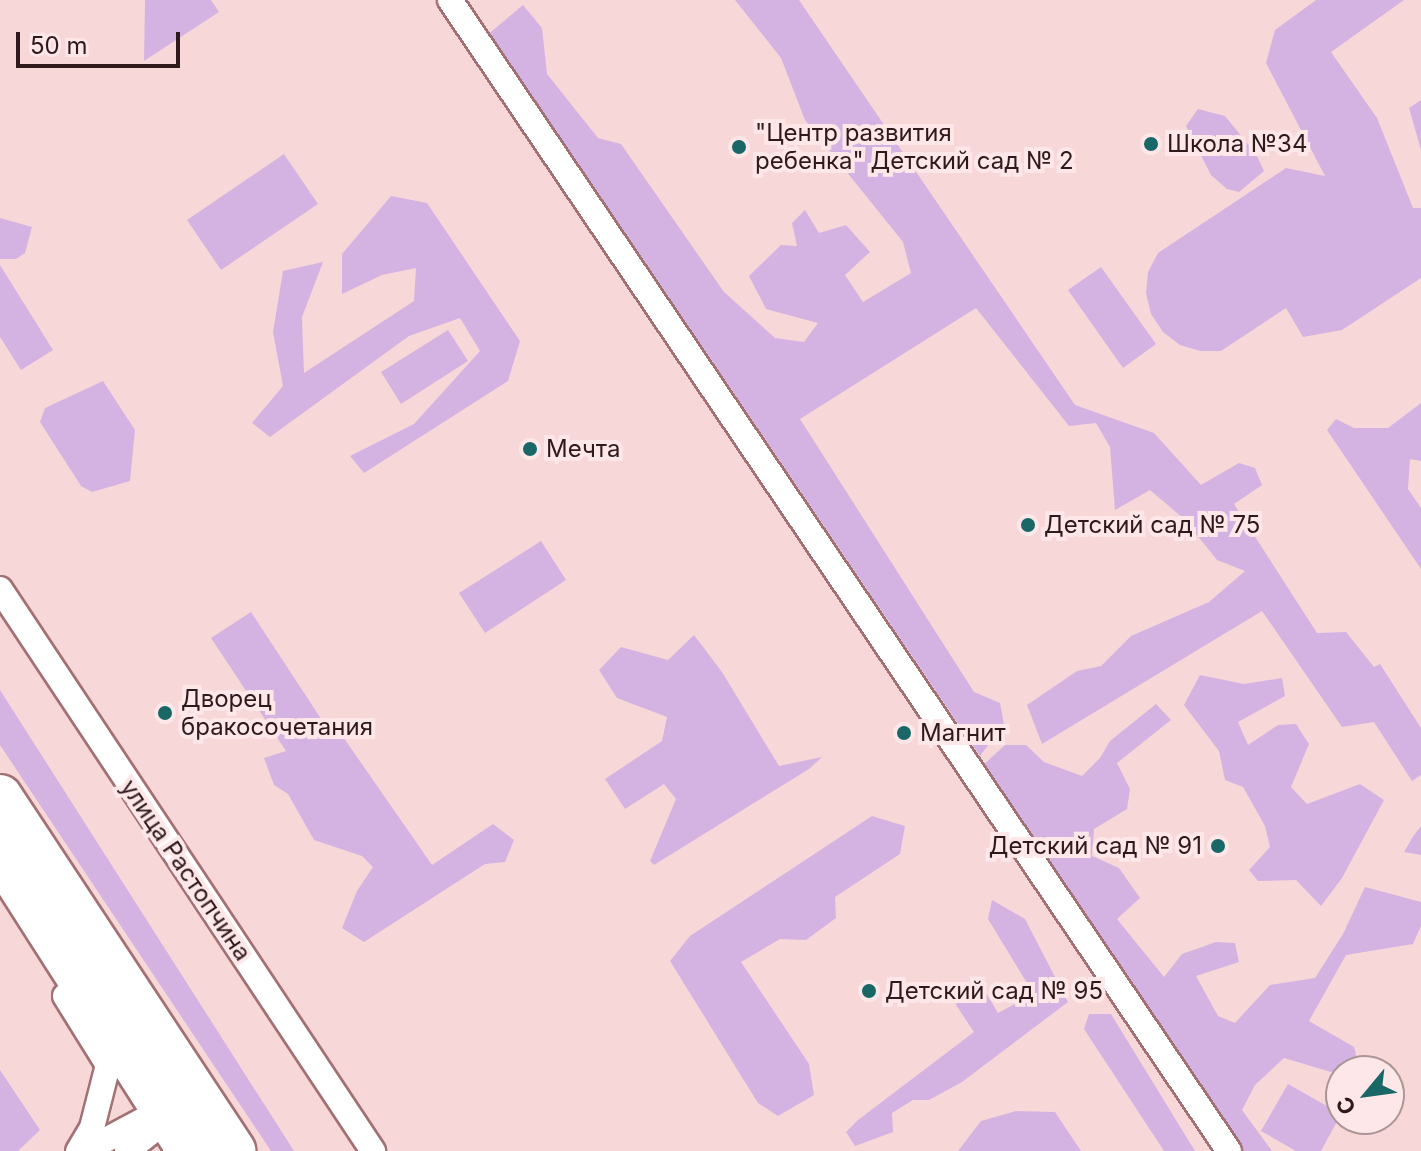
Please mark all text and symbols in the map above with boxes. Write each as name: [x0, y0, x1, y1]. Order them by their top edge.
scale bar: [20, 16, 184, 66]
text: 50 m: [30, 31, 88, 60]
place label: "Центр развития ребенка" Детский сад № 2: [755, 119, 1074, 175]
place label: Школа №34: [1167, 130, 1307, 158]
marker: Школа №34: [1142, 135, 1160, 153]
marker: "Центр развития ребенка" Детский сад № 2: [730, 138, 748, 156]
place label: Мечта: [546, 435, 620, 463]
marker: Мечта: [521, 440, 539, 458]
place label: Детский сад № 75: [1044, 511, 1260, 539]
marker: Детский сад № 75: [1019, 516, 1037, 534]
place label: Дворец бракосочетания: [181, 685, 373, 741]
marker: Дворец бракосочетания: [156, 704, 174, 722]
place label: Магнит: [920, 719, 1006, 747]
marker: Магнит: [895, 724, 913, 742]
street label: улица Растопчина: [115, 774, 257, 966]
place label: Детский сад № 91: [989, 832, 1202, 860]
marker: Детский сад № 91: [1209, 837, 1227, 855]
place label: Детский сад № 95: [885, 977, 1103, 1005]
marker: Детский сад № 95: [860, 982, 878, 1000]
north arrow: [1325, 1055, 1405, 1135]
text: С: [1330, 1092, 1361, 1119]

